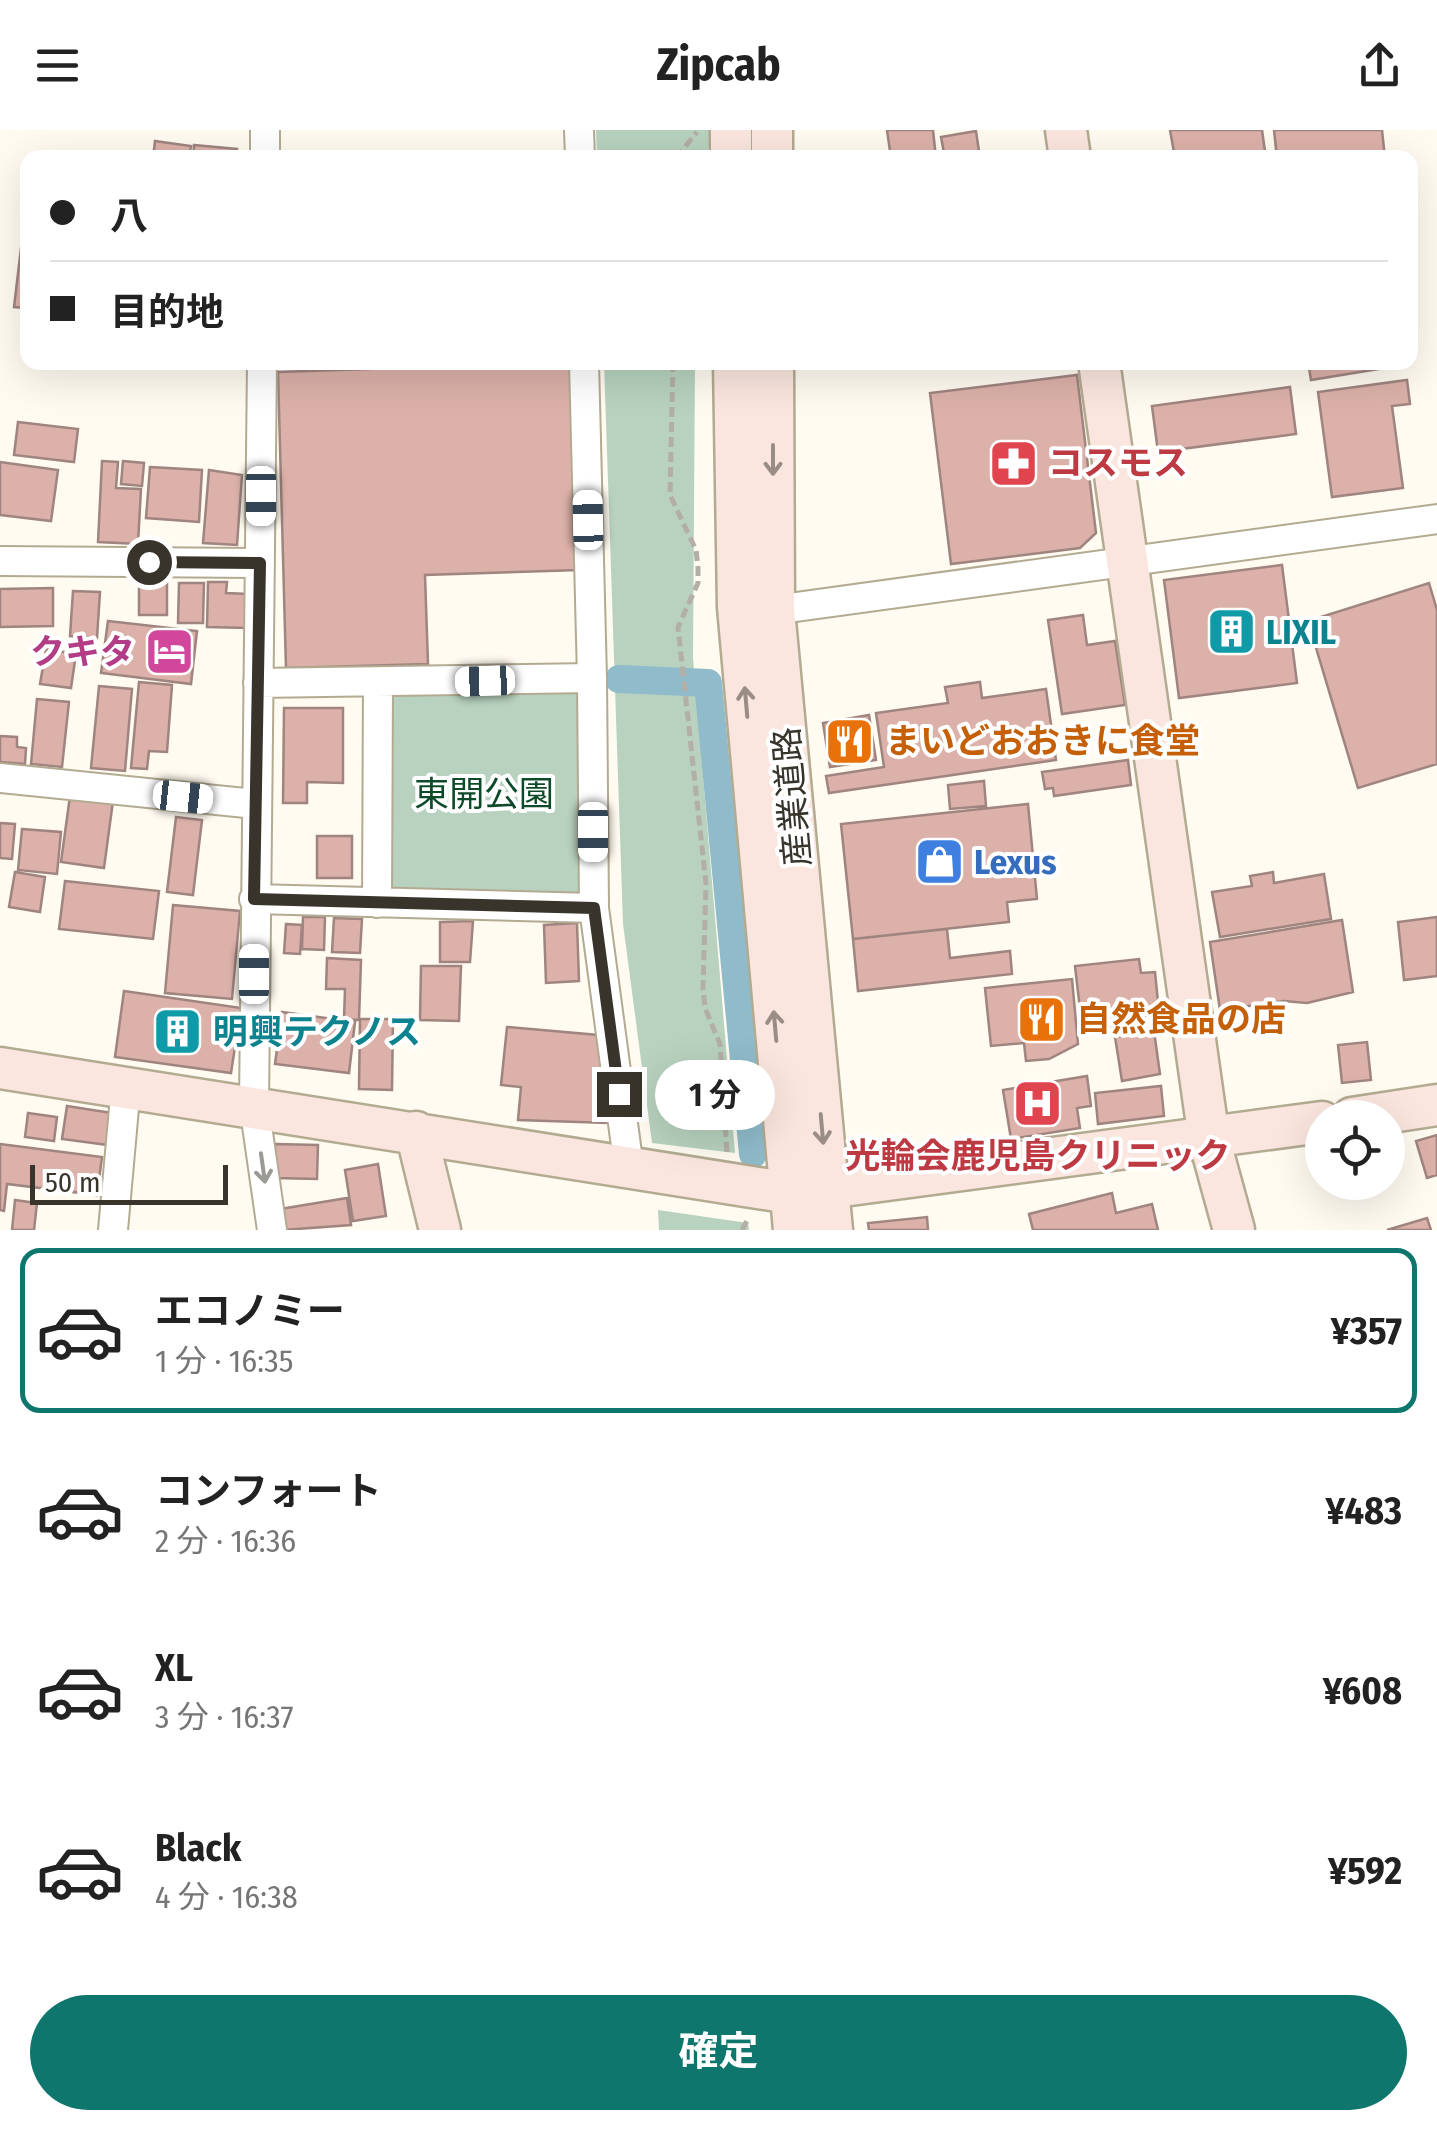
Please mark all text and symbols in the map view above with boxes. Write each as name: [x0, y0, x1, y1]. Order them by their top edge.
icon: menu: [30, 38, 85, 93]
text: Zipcab: [656, 38, 781, 92]
icon: share: [1352, 38, 1407, 93]
text: 八: [110, 193, 148, 239]
text: 目的地: [110, 289, 224, 335]
pharmacy icon: コスモス: [987, 437, 1039, 489]
one-way arrow: [764, 442, 782, 475]
place label: コスモス: [1048, 442, 1188, 484]
car: [246, 466, 276, 526]
car: [572, 490, 604, 550]
route start: [127, 540, 172, 585]
building icon: LIXIL: [1205, 606, 1257, 658]
place label: LIXIL: [1266, 611, 1336, 653]
hotel icon: クキタ: [144, 626, 196, 678]
place label: クキタ: [30, 631, 135, 673]
car: [454, 665, 516, 697]
one-way arrow: [736, 686, 755, 719]
restaurant icon: まいどおおきに食堂: [824, 715, 876, 767]
place label: まいどおおきに食堂: [885, 720, 1200, 762]
street label: 産業道路: [765, 725, 819, 869]
park label: 東開公園: [414, 773, 554, 815]
car: [152, 779, 214, 815]
car: [578, 802, 608, 862]
shop icon: Lexus: [913, 836, 965, 888]
place label: Lexus: [974, 841, 1056, 883]
car: [239, 944, 269, 1004]
restaurant icon: 自然食品の店: [1015, 993, 1067, 1045]
place label: 自然食品の店: [1076, 998, 1286, 1040]
building icon: 明興テクノス: [152, 1006, 204, 1058]
one-way arrow: [765, 1010, 784, 1042]
place label: 明興テクノス: [213, 1011, 421, 1053]
callout: 1 分: [654, 1059, 774, 1129]
route end: [597, 1072, 642, 1117]
text: 1 分: [689, 1076, 741, 1114]
hospital icon: 光輪会鹿児島クリニック: [1012, 1078, 1064, 1130]
map controls: [1305, 1100, 1405, 1200]
button: locate: [1305, 1100, 1405, 1200]
one-way arrow: [812, 1113, 831, 1145]
place label: 光輪会鹿児島クリニック: [845, 1135, 1231, 1177]
one-way arrow: [254, 1151, 273, 1183]
scale bar: [30, 1160, 228, 1204]
text: 50 m: [45, 1166, 101, 1199]
icon: car: [35, 1286, 125, 1376]
text: エコノミー: [155, 1288, 345, 1334]
text: ¥357: [1331, 1308, 1402, 1354]
text: 1 分 · 16:35: [155, 1342, 293, 1380]
icon: car: [35, 1466, 125, 1556]
text: コンフォート: [155, 1468, 382, 1514]
text: ¥483: [1326, 1488, 1402, 1534]
text: 2 分 · 16:36: [155, 1522, 296, 1560]
text: XL: [155, 1645, 193, 1691]
icon: car: [35, 1646, 125, 1736]
text: ¥608: [1323, 1668, 1402, 1714]
text: 3 分 · 16:37: [155, 1698, 293, 1736]
text: Black: [155, 1825, 241, 1871]
icon: car: [35, 1826, 125, 1916]
text: ¥592: [1328, 1848, 1402, 1894]
text: 4 分 · 16:38: [155, 1878, 298, 1916]
button: 確定: [30, 1995, 1407, 2110]

